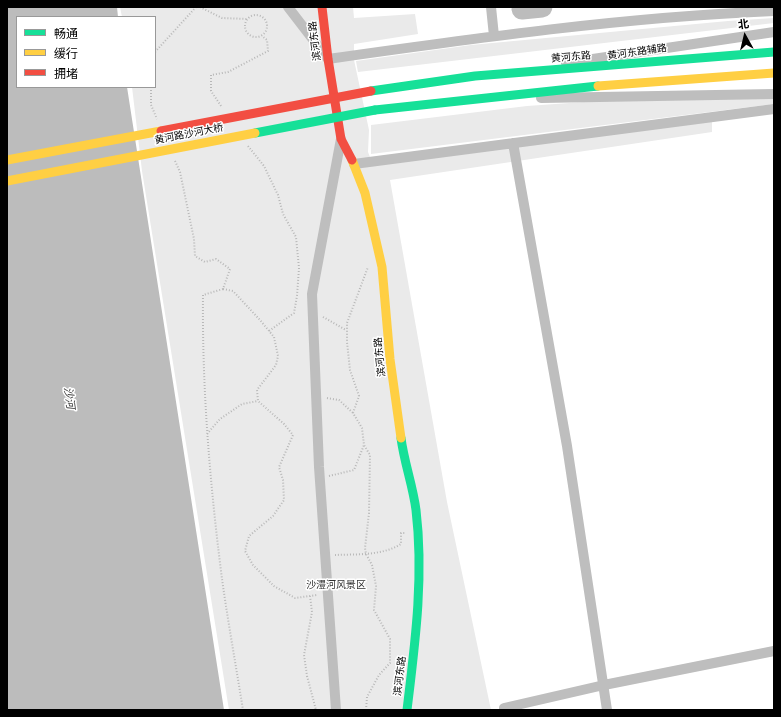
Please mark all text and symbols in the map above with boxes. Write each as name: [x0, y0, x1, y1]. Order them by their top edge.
legend: [16, 16, 156, 88]
north arrow: [725, 16, 765, 56]
text: 北: [737, 16, 750, 32]
street label: 滨河东路: [307, 20, 323, 62]
text: 畅通: [54, 26, 78, 41]
street label: 黄河东路辅路: [606, 42, 668, 62]
text: 缓行: [54, 46, 78, 61]
street label: 黄河东路: [551, 49, 591, 65]
text: 拥堵: [54, 66, 78, 81]
street label: 黄河路沙河大桥: [153, 121, 225, 147]
street label: 滨河东路: [372, 336, 388, 378]
water label: 沙河: [61, 386, 77, 410]
park label: 沙澧河风景区: [306, 579, 366, 591]
street label: 滨河东路: [392, 655, 408, 697]

